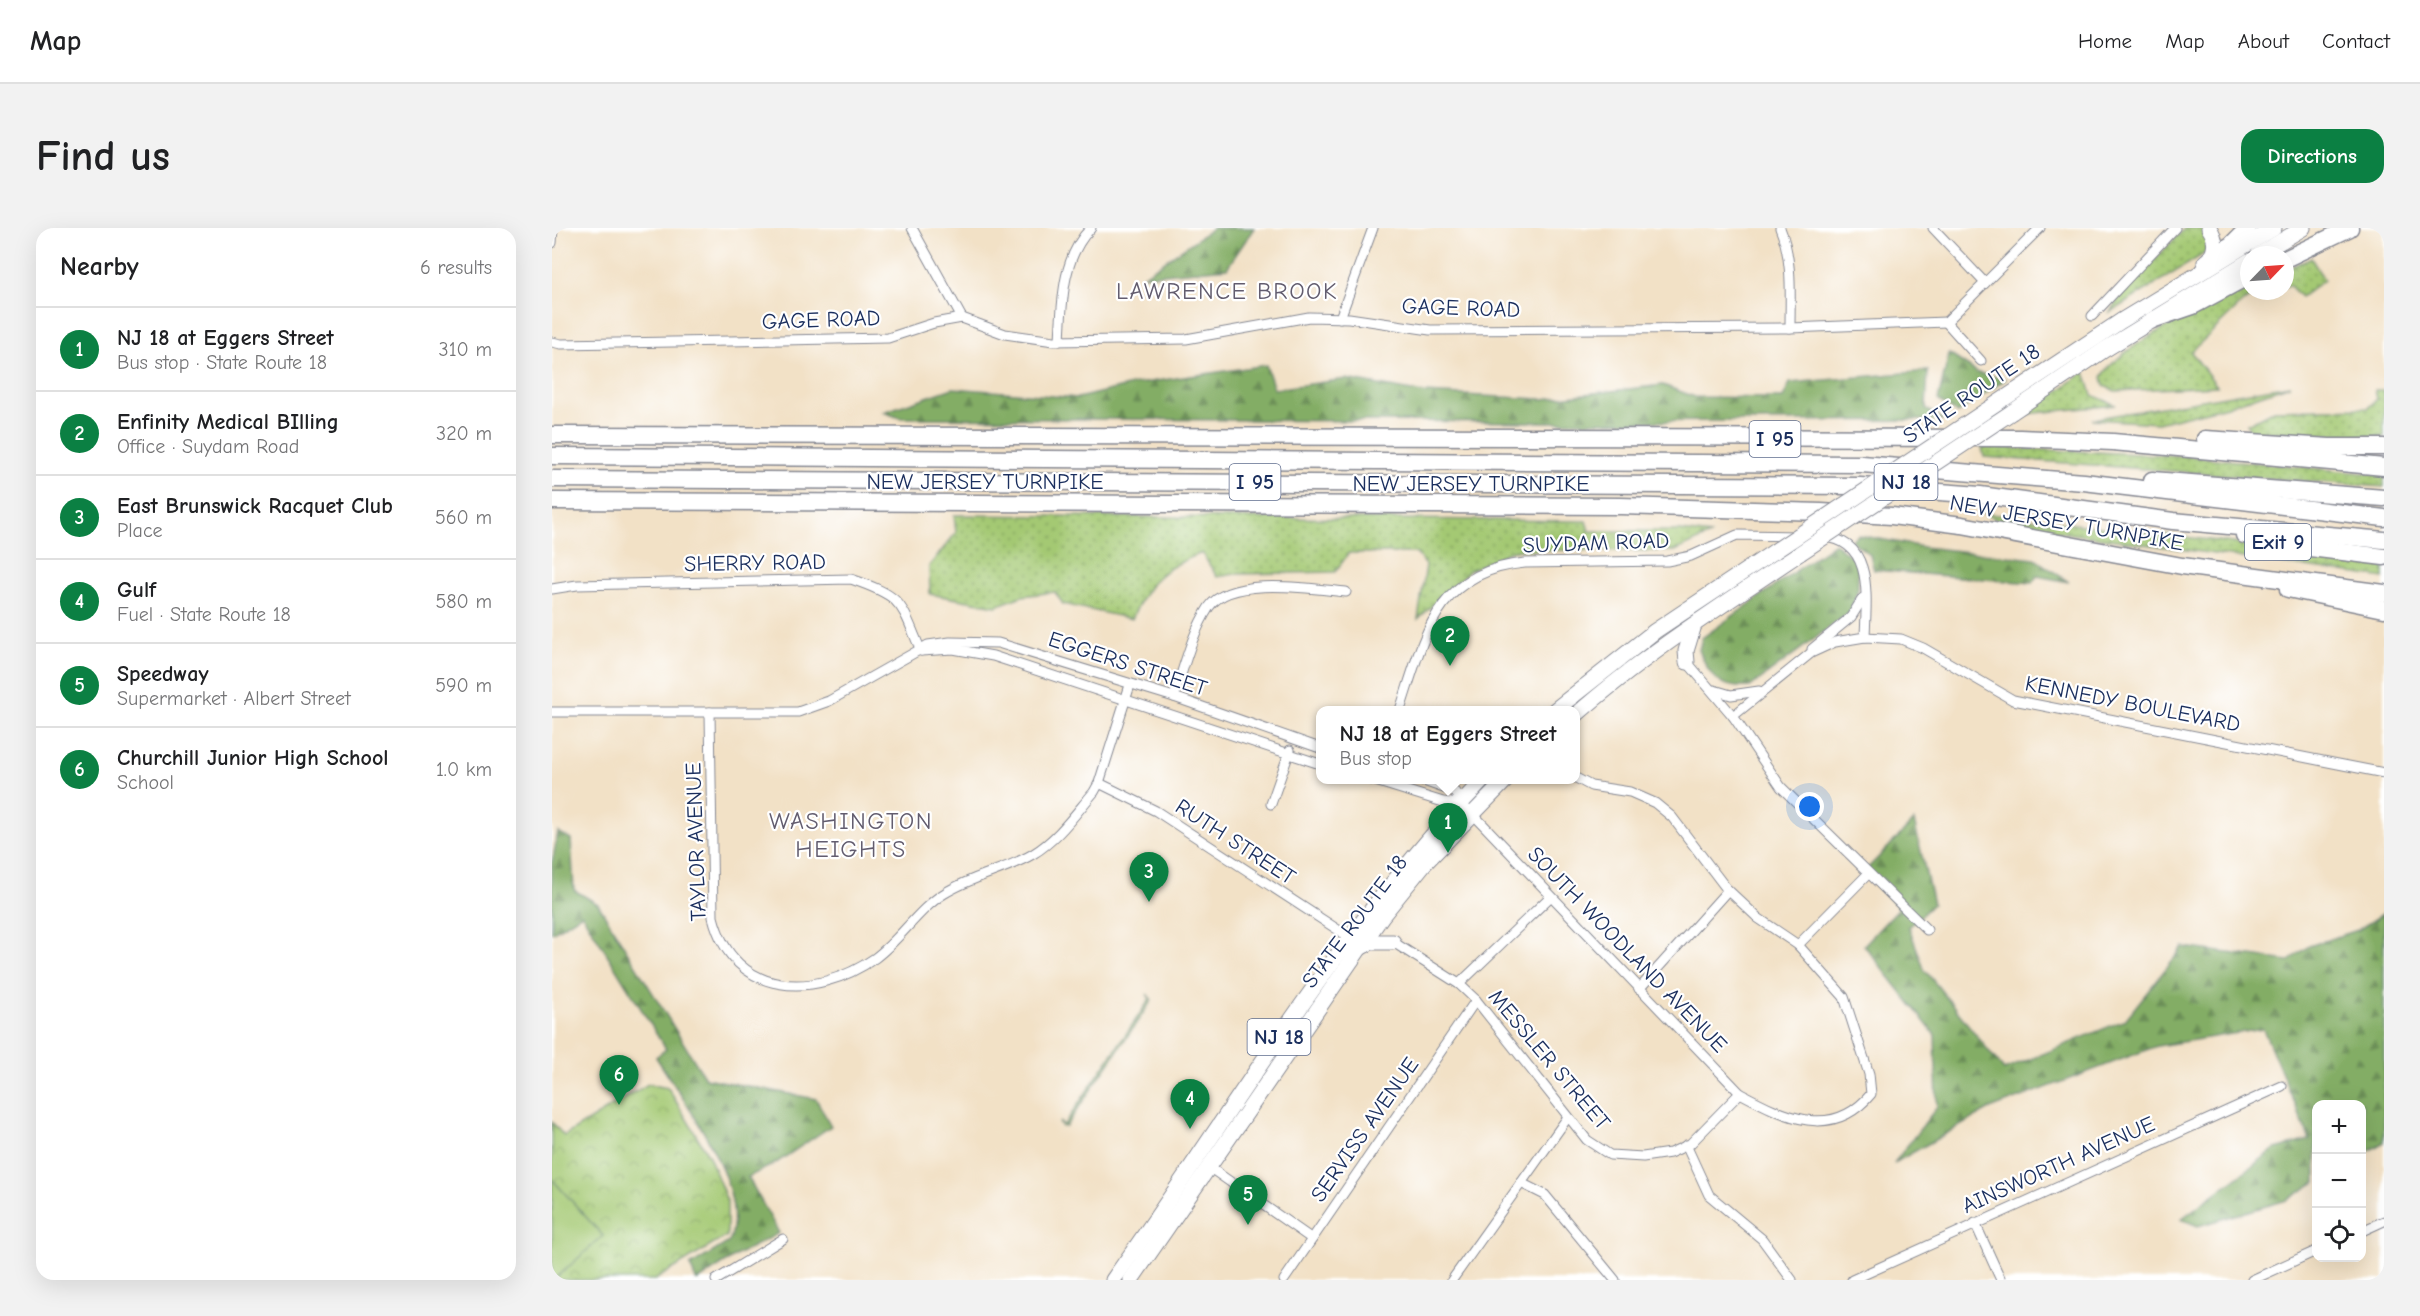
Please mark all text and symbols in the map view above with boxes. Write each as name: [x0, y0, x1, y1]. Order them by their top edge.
text: Map: [30, 25, 81, 57]
text: Home: [2078, 29, 2132, 53]
text: Map: [2165, 29, 2205, 53]
text: About: [2238, 29, 2289, 53]
text: Contact: [2322, 29, 2390, 53]
button: Directions: [2241, 129, 2384, 183]
text: Find us: [36, 132, 170, 181]
north arrow: [2240, 246, 2294, 300]
text: Nearby: [60, 252, 139, 282]
text: 6 results: [420, 256, 492, 279]
district label: LAWRENCE BROOK: [1116, 277, 1338, 305]
street label: GAGE ROAD: [1401, 293, 1521, 323]
street label: GAGE ROAD: [761, 305, 881, 335]
text: NJ 18 at Eggers Street: [117, 325, 334, 351]
text: 1: [76, 338, 83, 361]
text: 310 m: [439, 338, 492, 361]
street label: STATE ROUTE 18: [1898, 338, 2045, 449]
text: Bus stop · State Route 18: [117, 351, 327, 374]
text: Enfinity Medical BIlling: [117, 409, 339, 435]
road number: I 95: [1750, 421, 1800, 457]
text: 2: [75, 422, 84, 445]
text: 320 m: [436, 422, 492, 445]
text: Office · Suydam Road: [117, 435, 299, 458]
road number: I 95: [1230, 464, 1280, 500]
road number: NJ 18: [1874, 464, 1938, 500]
street label: NEW JERSEY TURNPIKE: [866, 469, 1104, 495]
street label: NEW JERSEY TURNPIKE: [1352, 471, 1590, 497]
street label: NEW JERSEY TURNPIKE: [1948, 490, 2186, 556]
text: East Brunswick Racquet Club: [117, 493, 393, 519]
text: 3: [75, 506, 84, 529]
text: 560 m: [435, 506, 492, 529]
text: Place: [117, 519, 163, 542]
road number: Exit 9: [2245, 524, 2311, 560]
street label: SUYDAM ROAD: [1522, 527, 1670, 559]
street label: SHERRY ROAD: [684, 549, 826, 577]
text: Gulf: [117, 577, 156, 603]
text: 4: [75, 590, 84, 613]
text: 580 m: [435, 590, 492, 613]
text: Fuel · State Route 18: [117, 603, 291, 626]
pin: 2: [1430, 616, 1470, 666]
street label: EGGERS STREET: [1045, 626, 1211, 702]
text: Speedway: [117, 661, 208, 687]
street label: KENNEDY BOULEVARD: [2023, 670, 2243, 738]
text: 5: [74, 674, 85, 697]
text: 590 m: [435, 674, 492, 697]
text: Supermarket · Albert Street: [117, 687, 351, 710]
popup: [1316, 706, 1580, 784]
text: NJ 18 at Eggers Street: [1340, 721, 1556, 747]
text: Churchill Junior High School: [117, 745, 389, 771]
text: Bus stop: [1340, 747, 1412, 770]
text: 6: [74, 758, 85, 781]
text: 1.0 km: [436, 758, 492, 781]
street label: TAYLOR AVENUE: [680, 762, 712, 922]
text: School: [117, 771, 174, 794]
your location: [1795, 792, 1824, 821]
street label: RUTH STREET: [1171, 793, 1301, 891]
pin: 1: [1428, 804, 1468, 853]
district label: WASHINGTON HEIGHTS: [769, 807, 933, 863]
street label: SOUTH WOODLAND AVENUE: [1522, 841, 1732, 1058]
street label: STATE ROUTE 18: [1296, 850, 1413, 993]
pin: 3: [1130, 852, 1168, 902]
street label: MESSLER STREET: [1483, 984, 1616, 1136]
road number: NJ 18: [1248, 1019, 1310, 1055]
street label: SERVISS AVENUE: [1305, 1052, 1424, 1207]
pin: 6: [600, 1056, 638, 1105]
pin: 4: [1170, 1080, 1210, 1129]
map controls: [2312, 1100, 2366, 1262]
button: +: [2312, 1100, 2366, 1154]
street label: AINSWORTH AVENUE: [1958, 1111, 2159, 1219]
button: −: [2312, 1154, 2366, 1208]
pin: 5: [1228, 1176, 1268, 1225]
button: locate: [2312, 1208, 2366, 1262]

